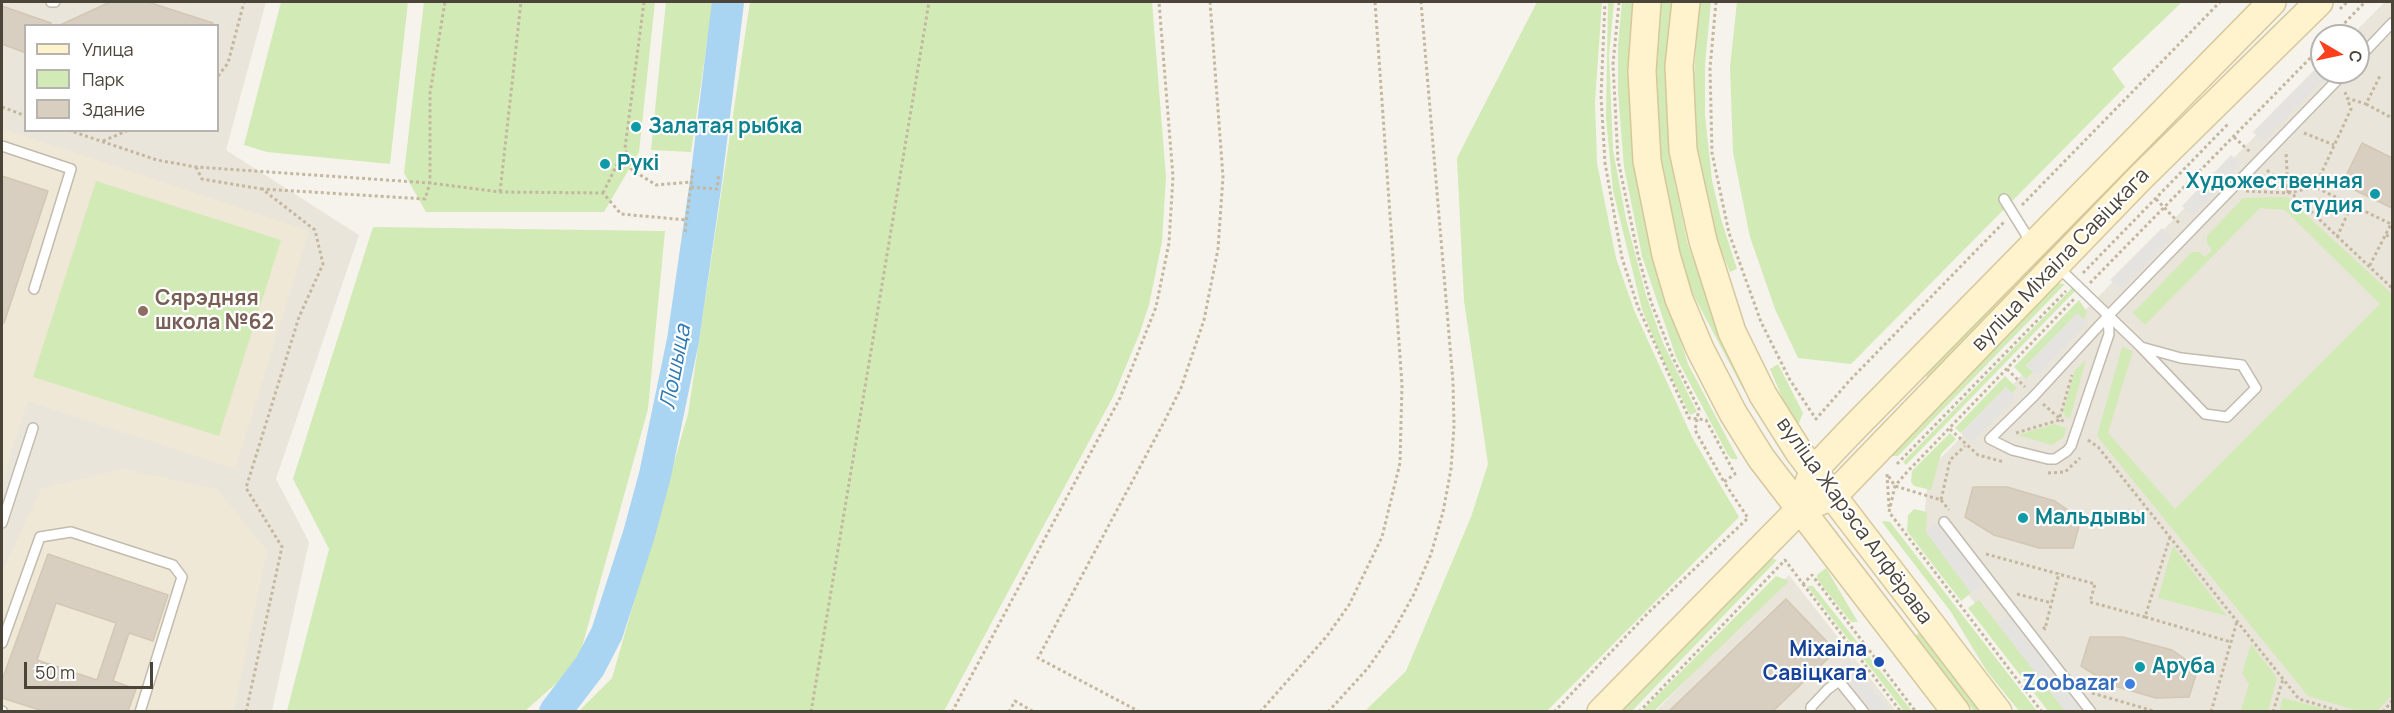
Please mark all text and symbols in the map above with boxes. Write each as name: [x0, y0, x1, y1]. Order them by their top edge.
legend: [24, 24, 219, 132]
north arrow: [2310, 24, 2370, 84]
text: Улица: [82, 37, 134, 61]
text: С: [2344, 49, 2368, 64]
text: Парк: [82, 67, 124, 91]
text: Здание: [82, 97, 145, 121]
place label: Залатая рыбка: [648, 114, 802, 140]
marker: Залатая рыбка: [629, 120, 643, 134]
place label: Рукі: [617, 151, 659, 177]
marker: Рукі: [598, 157, 612, 171]
street label: вуліца Міхаіла Савіцкага: [1967, 163, 2155, 357]
place label: Художественная студия: [2186, 169, 2363, 219]
marker: Художественная студия: [2368, 187, 2382, 201]
place label: Сярэдняя школа №62: [155, 286, 274, 336]
marker: Сярэдняя школа №62: [136, 304, 150, 318]
water label: Лошыца: [655, 322, 697, 412]
street label: вуліца Жарэса Алфёрава: [1771, 413, 1937, 629]
place label: Мальдывы: [2035, 505, 2146, 531]
marker: Мальдывы: [2016, 511, 2030, 525]
place label: Міхаіла Савіцкага: [1763, 637, 1867, 687]
scale bar: [27, 650, 156, 688]
place label: Аруба: [2152, 654, 2215, 680]
marker: Міхаіла Савіцкага: [1872, 655, 1886, 669]
text: 50 m: [35, 660, 75, 684]
marker: Аруба: [2133, 660, 2147, 674]
place label: Zoobazar: [2022, 671, 2118, 697]
marker: Zoobazar: [2123, 677, 2137, 691]

